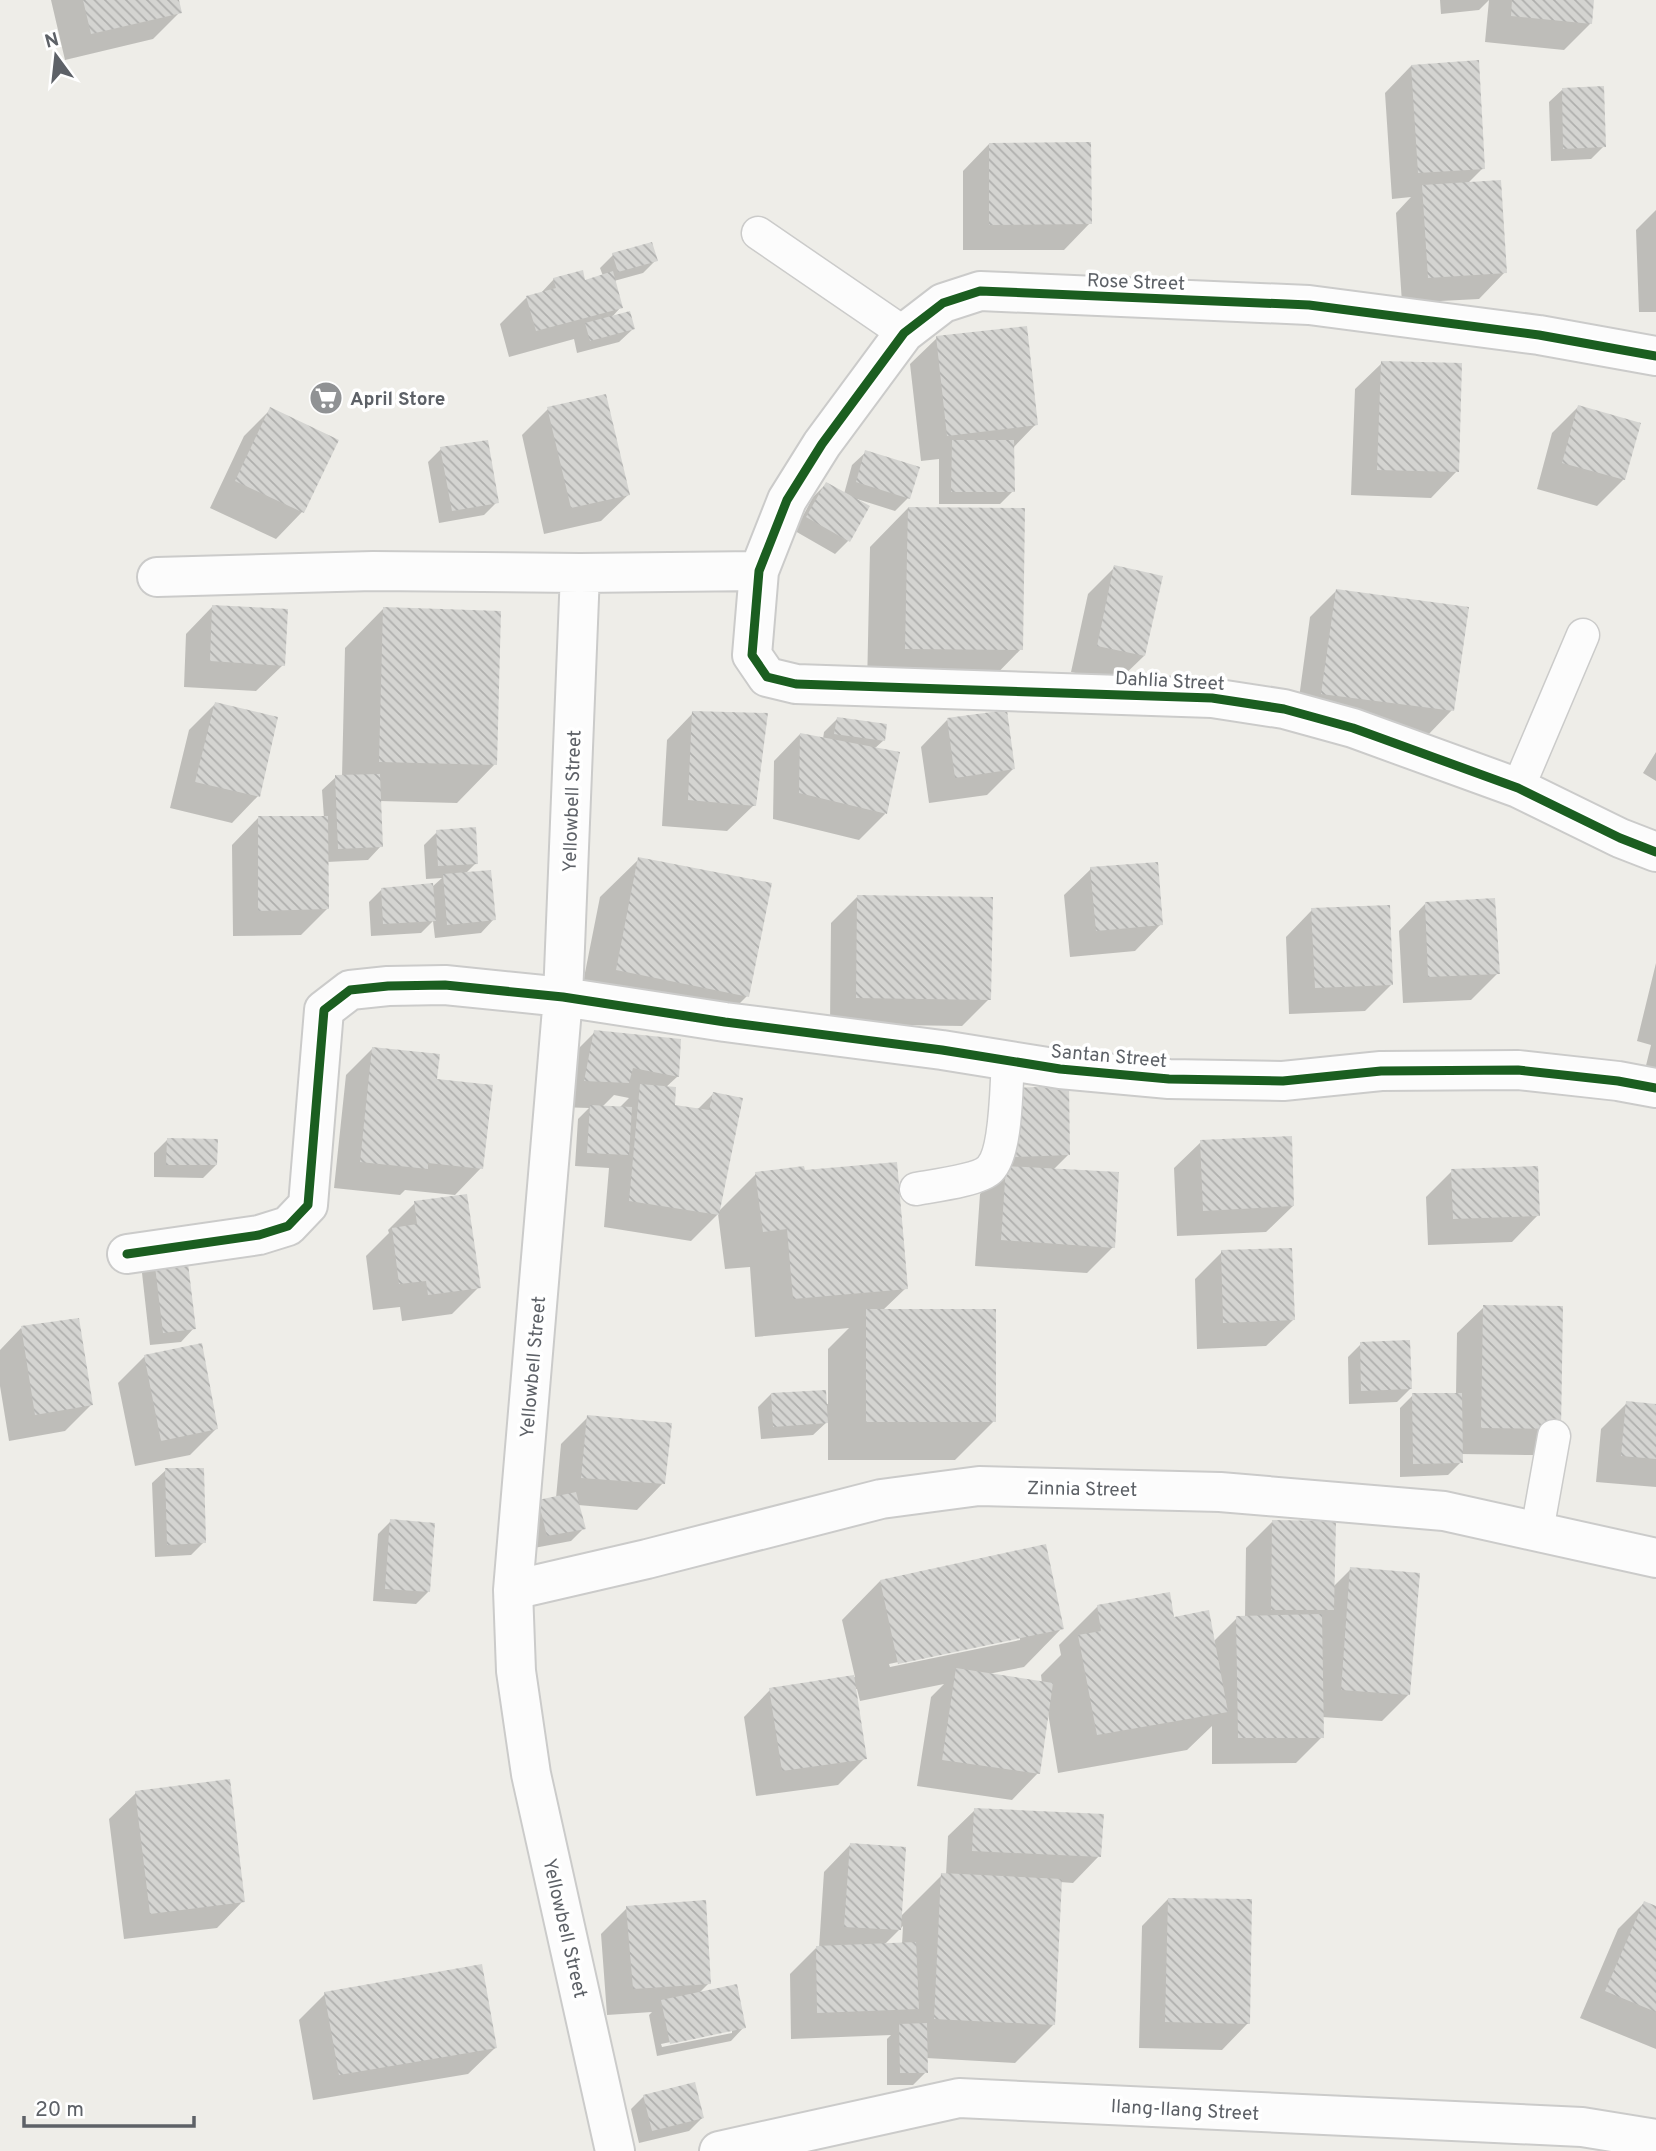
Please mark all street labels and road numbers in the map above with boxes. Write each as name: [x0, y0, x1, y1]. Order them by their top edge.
street label: Rose Street: [1086, 269, 1185, 297]
street label: Dahlia Street: [1114, 667, 1225, 697]
street label: Yellowbell Street: [559, 729, 587, 873]
street label: Santan Street: [1050, 1040, 1168, 1074]
street label: Yellowbell Street: [516, 1295, 552, 1439]
street label: Zinnia Street: [1027, 1477, 1137, 1503]
street label: Yellowbell Street: [536, 1856, 592, 2001]
street label: Ilang-Ilang Street: [1110, 2095, 1260, 2127]

